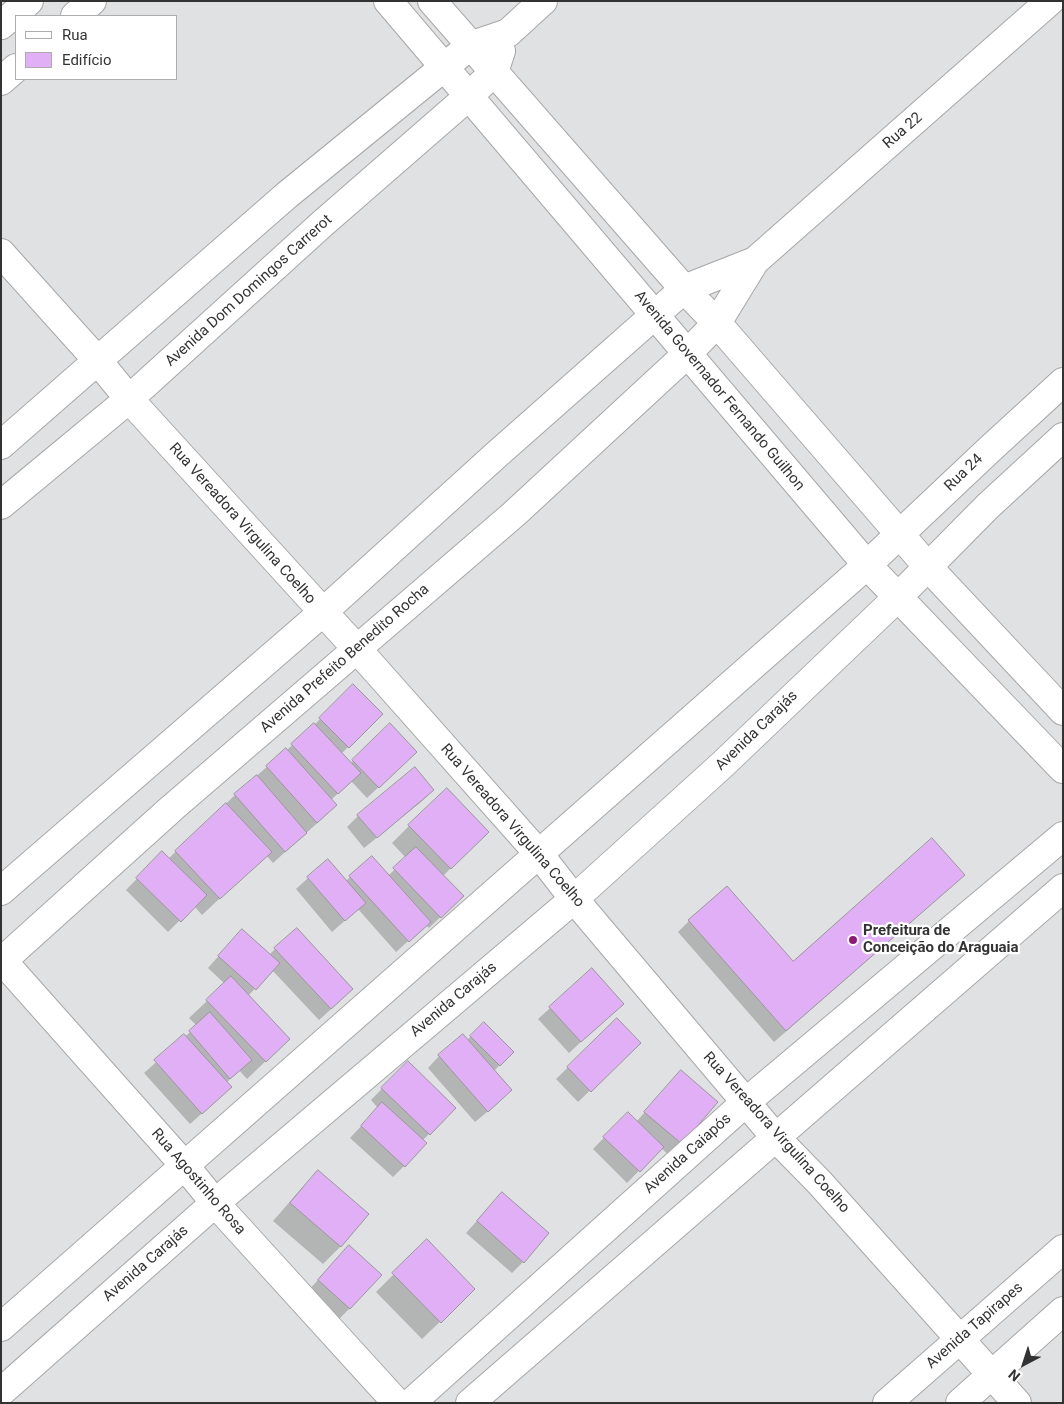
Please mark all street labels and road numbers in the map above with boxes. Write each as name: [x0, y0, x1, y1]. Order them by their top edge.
street label: Rua 22: [880, 109, 926, 153]
street label: Avenida Dom Domingos Carrerot: [162, 211, 336, 371]
street label: Avenida Governador Fernando Guilhon: [630, 287, 808, 495]
street label: Rua Vereadora Virgulina Coelho: [165, 440, 319, 608]
street label: Rua 24: [941, 450, 987, 496]
street label: Avenida Prefeito Benedito Rocha: [257, 581, 433, 737]
street label: Avenida Carajás: [712, 687, 802, 775]
street label: Rua Vereadora Virgulina Coelho: [436, 741, 588, 911]
street label: Avenida Carajás: [407, 959, 501, 1041]
street label: Rua Vereadora Virgulina Coelho: [699, 1049, 853, 1217]
street label: Avenida Caiapós: [641, 1110, 735, 1198]
street label: Rua Agostinho Rosa: [147, 1125, 249, 1239]
street label: Avenida Carajás: [100, 1222, 192, 1306]
street label: Avenida Tapirapes: [923, 1279, 1027, 1373]

